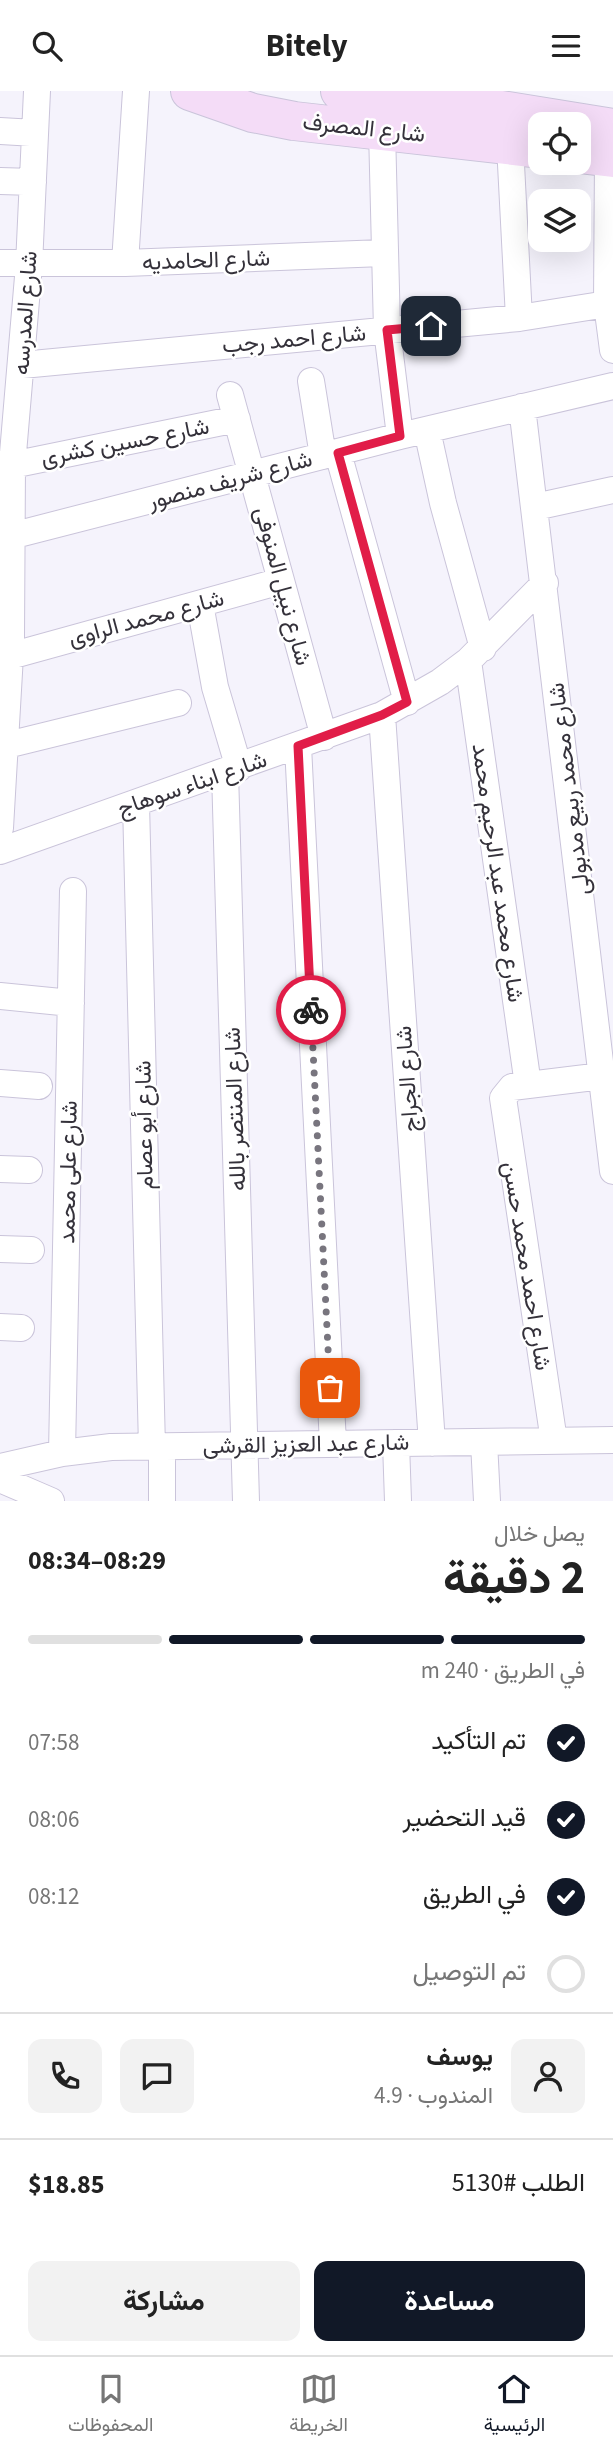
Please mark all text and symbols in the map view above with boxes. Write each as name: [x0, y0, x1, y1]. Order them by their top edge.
text: Bitely: [265, 23, 348, 69]
icon: search: [28, 27, 66, 65]
icon: menu: [547, 27, 585, 65]
street label: شارع المصرف: [301, 105, 427, 151]
map controls: [528, 112, 591, 252]
button: locate: [528, 112, 591, 175]
button: layers: [528, 189, 591, 252]
street label: شارع الحامديه: [141, 241, 271, 279]
street label: شارع المدرسه: [4, 250, 46, 376]
pin: [401, 296, 461, 356]
icon: home: [412, 307, 450, 345]
street label: شارع احمد رجب: [221, 316, 367, 362]
street label: شارع حسين كشرى: [38, 410, 212, 474]
street label: شارع شريف منصور: [143, 442, 316, 518]
street label: شارع نبيل المنوفى: [246, 503, 320, 669]
street label: شارع محمد الراوى: [65, 581, 227, 655]
street label: شارع محمد ربيع مدبولى: [540, 681, 598, 897]
street label: شارع محمد عبد الرحيم محمد: [464, 741, 532, 1005]
street label: شارع ابناء سوهاج: [113, 743, 271, 825]
courier: [276, 975, 346, 1045]
icon: bike: [292, 991, 330, 1029]
street label: شارع الجراج: [387, 1025, 427, 1133]
street label: شارع المنتصر بالله: [216, 1027, 254, 1191]
street label: شارع أبو عصام: [126, 1060, 162, 1190]
street label: شارع على محمد: [50, 1100, 86, 1244]
street label: شارع احمد محمد حسن: [494, 1159, 560, 1373]
pin: [300, 1358, 360, 1418]
icon: bag: [311, 1369, 349, 1407]
street label: شارع عبد العزيز القرشى: [202, 1426, 410, 1462]
text: يصل خلال: [494, 1517, 585, 1550]
text: 08:29–08:34: [28, 1542, 166, 1579]
text: 2 دقيقة: [443, 1546, 585, 1611]
text: في الطريق · 240 m: [421, 1654, 585, 1687]
text: تم التأكيد: [431, 1722, 526, 1759]
icon: check: [547, 1724, 585, 1762]
text: 07:58: [28, 1726, 79, 1759]
text: قيد التحضير: [402, 1799, 526, 1836]
icon: check: [547, 1801, 585, 1839]
text: 08:06: [28, 1803, 79, 1836]
text: في الطريق: [423, 1876, 526, 1913]
icon: check: [547, 1878, 585, 1916]
text: 08:12: [28, 1880, 79, 1913]
text: تم التوصيل: [412, 1953, 526, 1990]
text: يوسف: [426, 2038, 493, 2075]
button: phone: [28, 2039, 102, 2113]
button: chat: [120, 2039, 194, 2113]
button: person: [511, 2039, 585, 2113]
text: المندوب · 4.9: [374, 2079, 493, 2112]
text: الطلب #5130: [452, 2164, 585, 2201]
text: $18.85: [28, 2166, 104, 2203]
button: مشاركة: [28, 2261, 300, 2341]
button: مساعدة: [314, 2261, 585, 2341]
tab: المحفوظات: [68, 2370, 153, 2441]
tab: الخريطة: [289, 2370, 348, 2441]
tab: الرئيسية: [484, 2370, 545, 2441]

